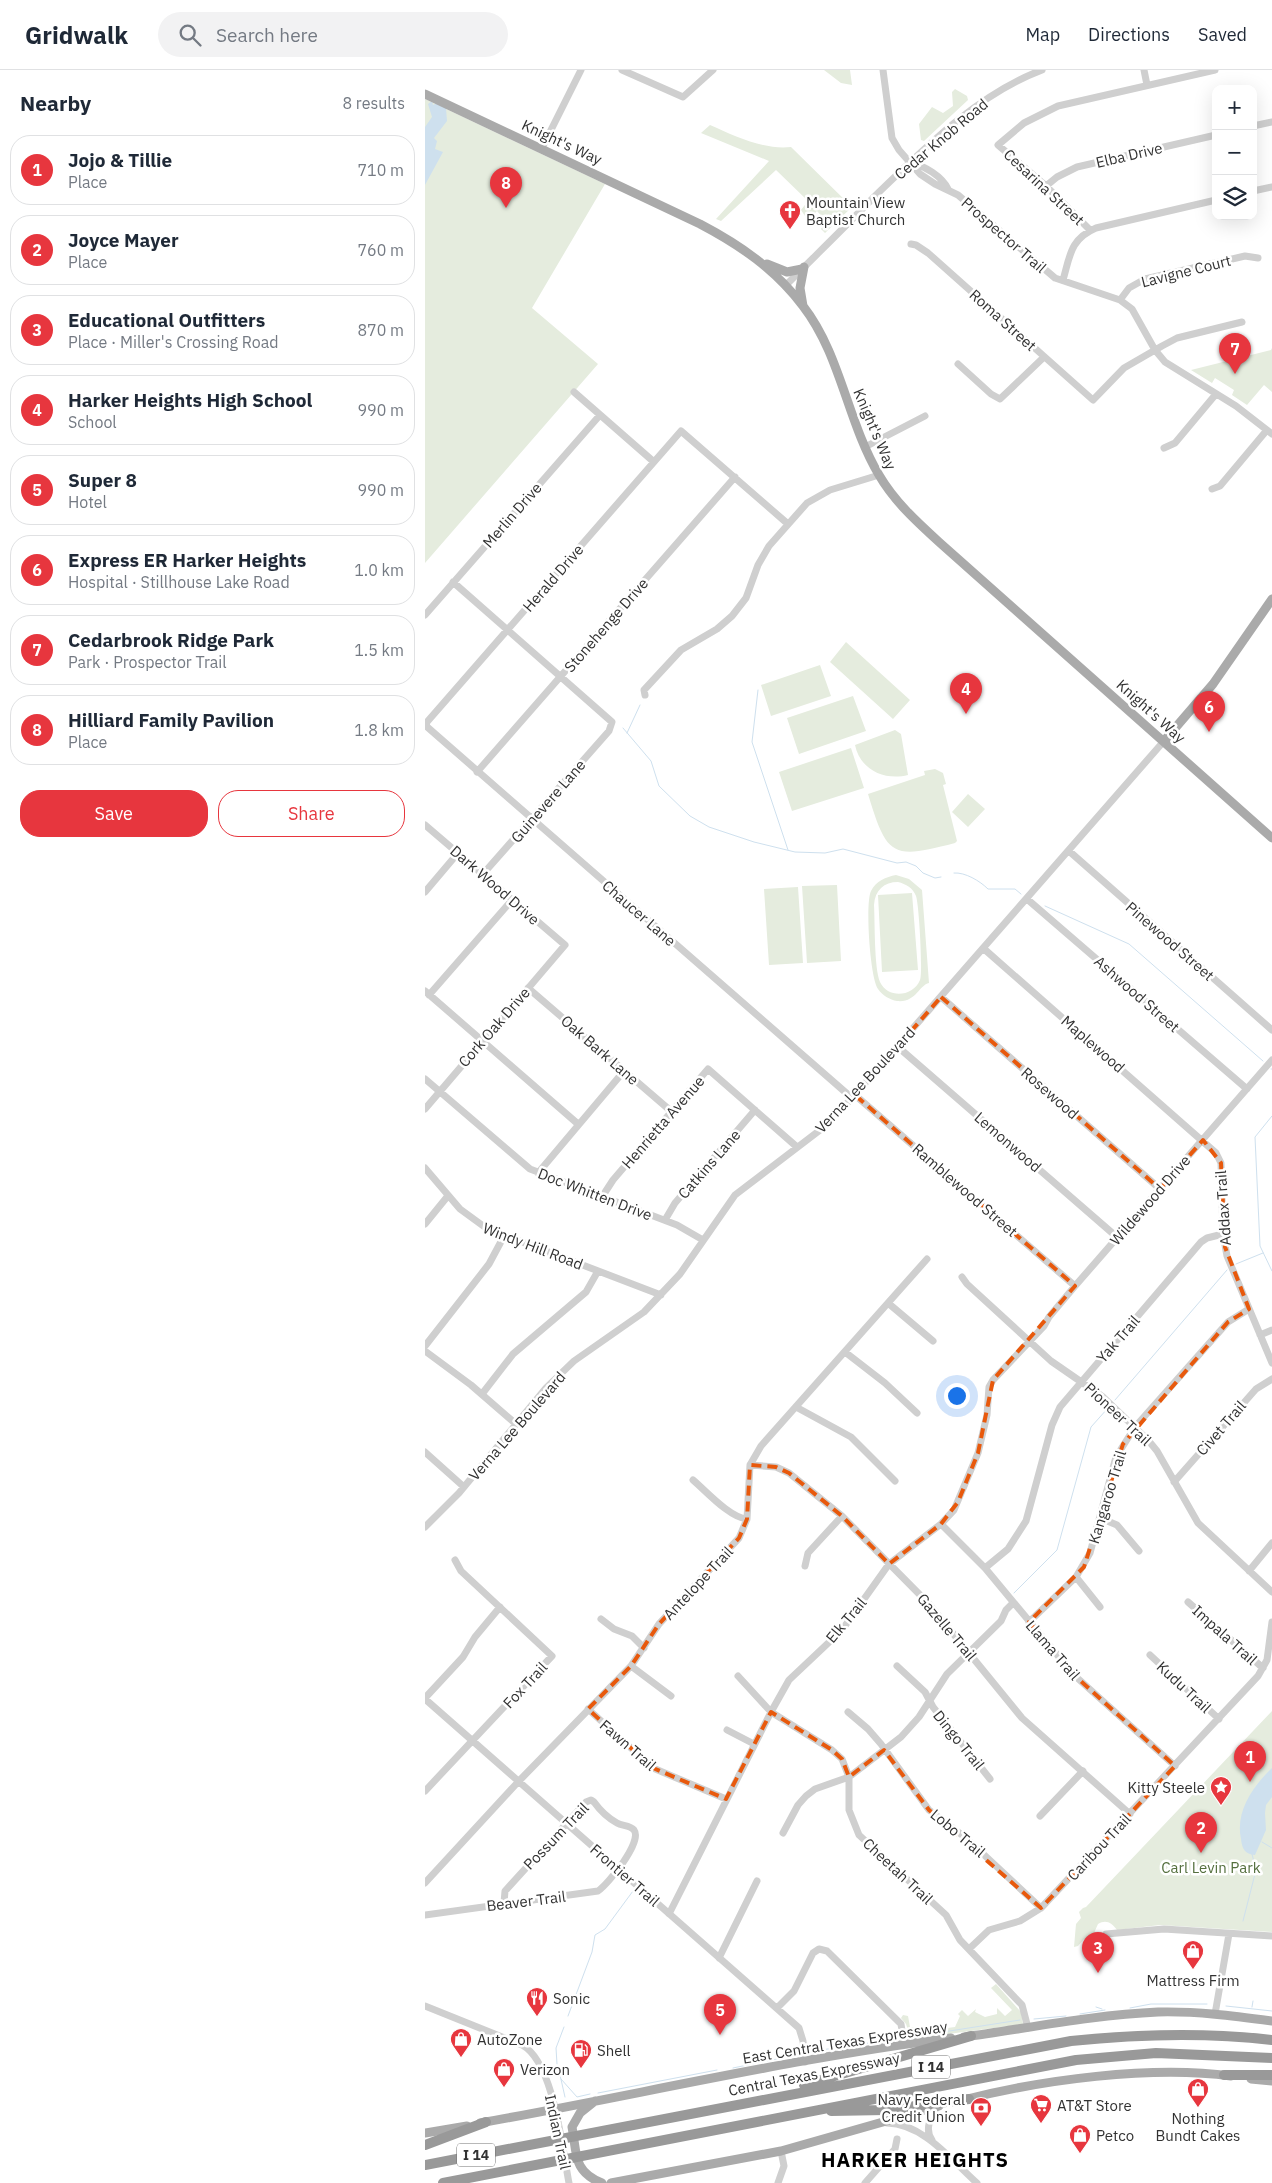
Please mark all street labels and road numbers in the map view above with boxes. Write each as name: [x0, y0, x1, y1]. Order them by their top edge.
street label: Cedar Knob Road: [890, 94, 992, 184]
street label: Knight's Way: [519, 115, 606, 169]
street label: Elba Drive: [1094, 138, 1164, 172]
street label: Cesarina Street: [1000, 145, 1088, 229]
street label: Prospector Trail: [958, 193, 1050, 277]
street label: Lavigne Court: [1139, 251, 1233, 291]
street label: Roma Street: [966, 285, 1040, 355]
street label: Knight's Way: [849, 385, 901, 473]
street label: Merlin Drive: [478, 478, 546, 552]
street label: Herald Drive: [518, 540, 588, 616]
street label: Stonehenge Drive: [560, 574, 652, 676]
street label: Knight's Way: [1113, 675, 1190, 747]
street label: Guinevere Lane: [507, 755, 589, 847]
street label: Dark Wood Drive: [446, 841, 544, 929]
street label: Chaucer Lane: [598, 876, 680, 950]
street label: Pinewood Street: [1122, 897, 1218, 985]
street label: Ashwood Street: [1090, 952, 1184, 1036]
street label: Cork Oak Drive: [454, 983, 534, 1071]
street label: Oak Bark Lane: [557, 1011, 643, 1089]
street label: Maplewood: [1057, 1011, 1129, 1077]
street label: Verna Lee Boulevard: [811, 1023, 919, 1137]
street label: Rosewood: [1017, 1063, 1083, 1123]
street label: Henrietta Avenue: [617, 1072, 709, 1172]
street label: Lemonwood: [971, 1108, 1045, 1176]
street label: Catkins Lane: [674, 1125, 744, 1203]
street label: Ramblewood Street: [909, 1139, 1021, 1241]
street label: Wildewood Drive: [1106, 1151, 1194, 1249]
street label: Doc Whitten Drive: [535, 1164, 655, 1224]
street label: Addax Trail: [1211, 1170, 1235, 1246]
street label: Windy Hill Road: [480, 1218, 586, 1274]
street label: Yak Trail: [1092, 1311, 1144, 1367]
street label: Verna Lee Boulevard: [465, 1368, 569, 1484]
street label: Pioneer Trail: [1081, 1378, 1155, 1450]
street label: Civet Trail: [1192, 1397, 1250, 1459]
street label: Kangaroo Trail: [1084, 1448, 1130, 1546]
street label: Antelope Trail: [659, 1542, 737, 1624]
street label: Gazelle Trail: [913, 1589, 981, 1665]
street label: Elk Trail: [822, 1593, 870, 1647]
street label: Impala Trail: [1189, 1601, 1261, 1669]
street label: Llama Trail: [1022, 1616, 1084, 1684]
street label: Kudu Trail: [1153, 1657, 1215, 1717]
street label: Fox Trail: [499, 1658, 551, 1712]
street label: Dingo Trail: [929, 1706, 989, 1774]
street label: Fawn Trail: [596, 1715, 660, 1775]
street label: Possum Trail: [519, 1798, 593, 1874]
street label: Lobo Trail: [927, 1805, 989, 1861]
street label: Caribou Trail: [1063, 1809, 1135, 1885]
street label: Cheetah Trail: [859, 1834, 937, 1908]
street label: Frontier Trail: [586, 1840, 664, 1910]
street label: Beaver Trail: [485, 1887, 567, 1915]
street label: East Central Texas Expressway: [741, 2016, 949, 2068]
street label: Central Texas Expressway: [727, 2048, 902, 2100]
road number: I 14: [912, 2055, 950, 2078]
street label: Indian Trail: [541, 2093, 575, 2171]
road number: I 14: [457, 2144, 495, 2166]

